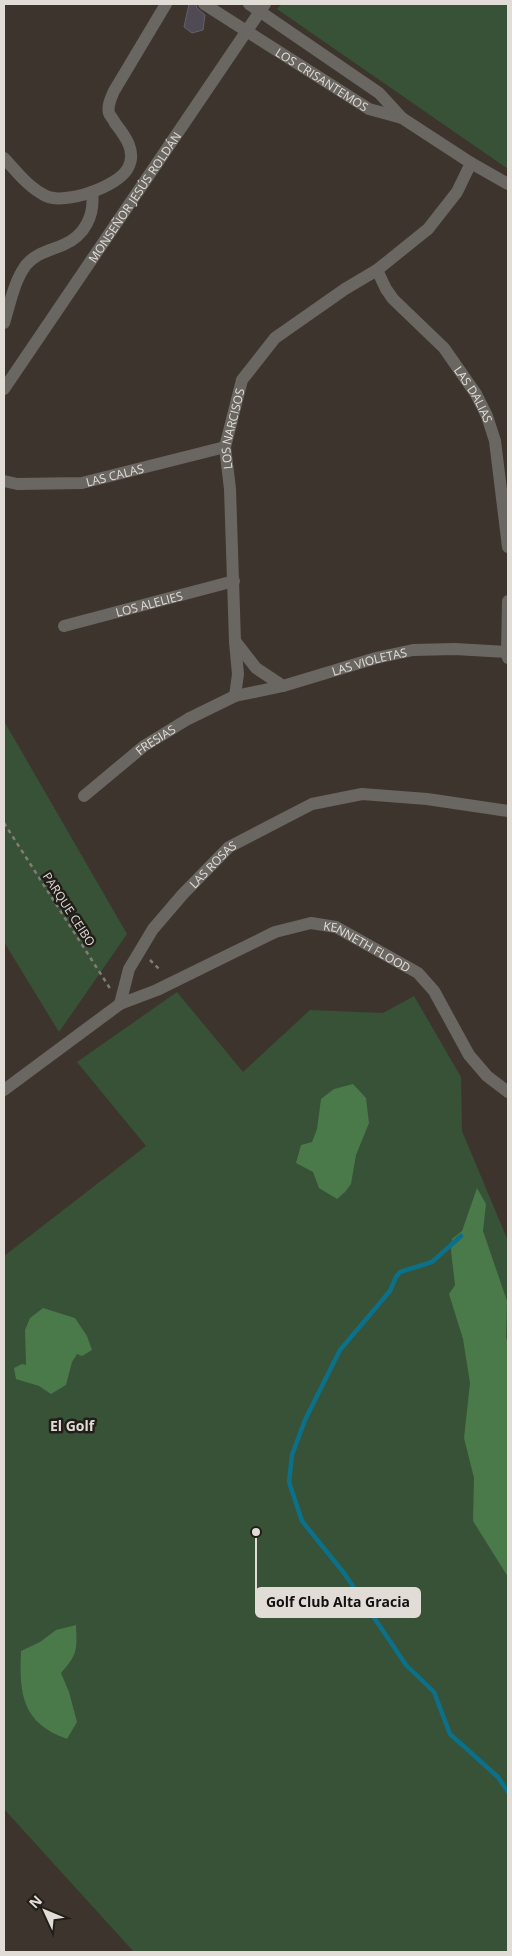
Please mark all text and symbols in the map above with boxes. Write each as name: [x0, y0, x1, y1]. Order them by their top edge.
street label: LOS CRISANTEMOS: [272, 43, 372, 115]
street label: MONSEÑOR JESÚS ROLDÁN: [84, 128, 185, 266]
street label: LAS DALIAS: [450, 362, 497, 425]
street label: LOS NARCISOS: [217, 386, 248, 470]
street label: LAS CALAS: [84, 459, 145, 490]
street label: LOS ALELIES: [114, 586, 184, 620]
street label: LAS VIOLETAS: [330, 643, 408, 679]
street label: FRESIAS: [131, 720, 178, 758]
street label: LAS ROSAS: [185, 836, 239, 892]
street label: PARQUE CEIBO: [39, 869, 99, 949]
street label: KENNETH FLOOD: [322, 917, 414, 976]
district label: El Golf: [50, 1416, 96, 1435]
callout: Golf Club Alta Gracia: [256, 1588, 420, 1617]
text: Golf Club Alta Gracia: [266, 1592, 410, 1611]
north arrow: [20, 1886, 70, 1936]
text: N: [24, 1891, 46, 1912]

